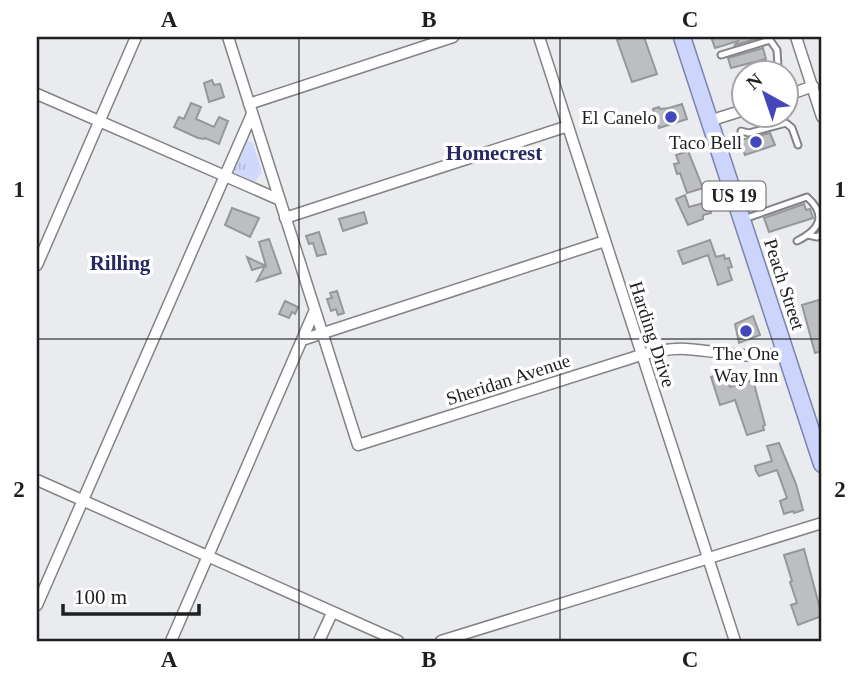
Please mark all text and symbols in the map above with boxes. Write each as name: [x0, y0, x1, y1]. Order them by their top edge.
text: A: [161, 7, 178, 32]
text: B: [421, 7, 437, 32]
text: C: [682, 7, 698, 32]
north arrow: [730, 60, 800, 130]
text: N: [742, 69, 767, 94]
place label: El Canelo: [582, 107, 657, 128]
marker: El Canelo: [663, 109, 679, 125]
place label: Taco Bell: [669, 132, 742, 153]
marker: Taco Bell: [748, 134, 764, 150]
district label: Homecrest: [446, 141, 542, 165]
text: 1: [13, 177, 25, 202]
text: 1: [834, 177, 846, 202]
road number: US 19: [702, 182, 766, 210]
street label: Peach Street: [760, 236, 809, 333]
district label: Rilling: [90, 251, 151, 275]
street label: Harding Drive: [625, 278, 680, 390]
marker: The One Way Inn: [738, 323, 754, 339]
place label: The One Way Inn: [713, 343, 779, 386]
street label: Sheridan Avenue: [444, 350, 573, 409]
text: 2: [13, 477, 25, 502]
text: 2: [834, 477, 846, 502]
scale bar: [63, 573, 200, 617]
text: 100 m: [74, 585, 127, 609]
text: A: [161, 647, 178, 672]
text: B: [421, 647, 437, 672]
text: C: [682, 647, 698, 672]

